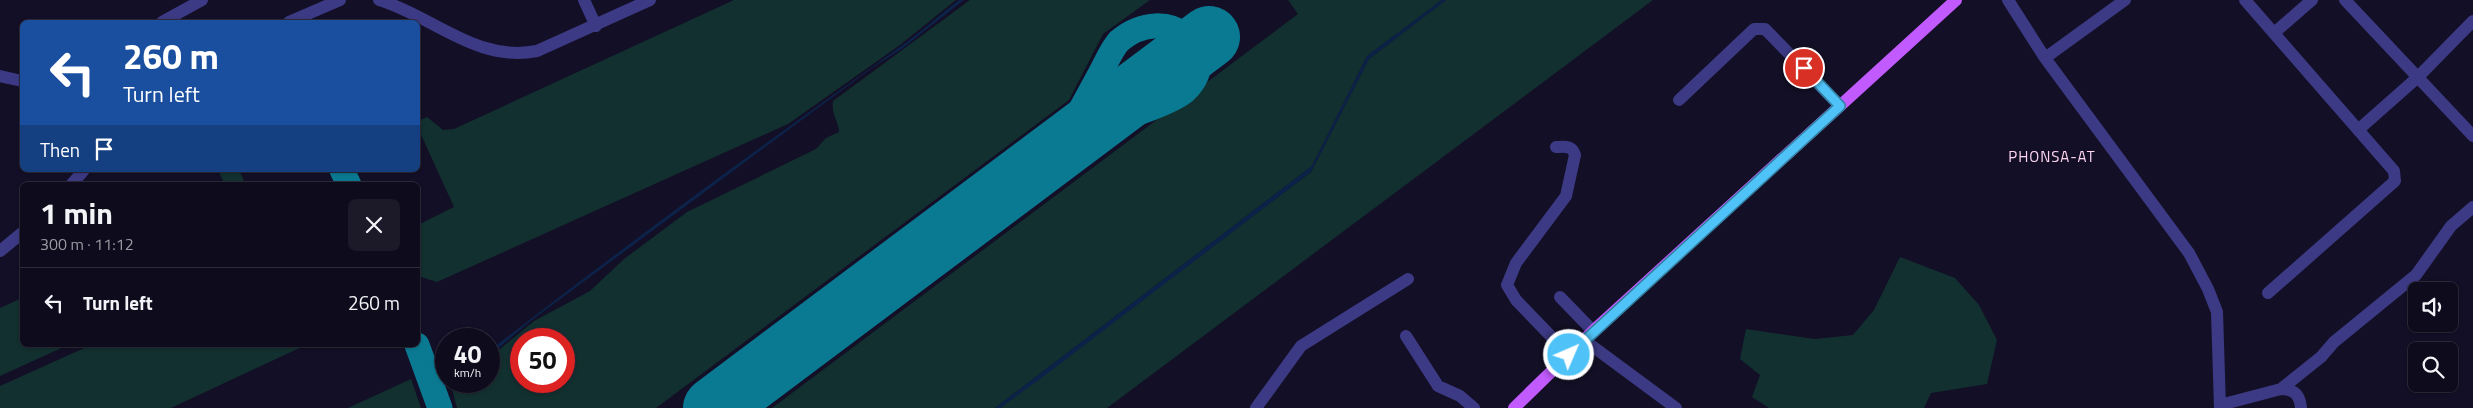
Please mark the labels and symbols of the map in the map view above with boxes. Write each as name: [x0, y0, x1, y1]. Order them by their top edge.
pin: [1783, 47, 1825, 89]
district label: PHONSA-AT: [2008, 145, 2096, 168]
speed limit sign: 50: [510, 328, 575, 393]
position arrow: [1542, 328, 1594, 380]

